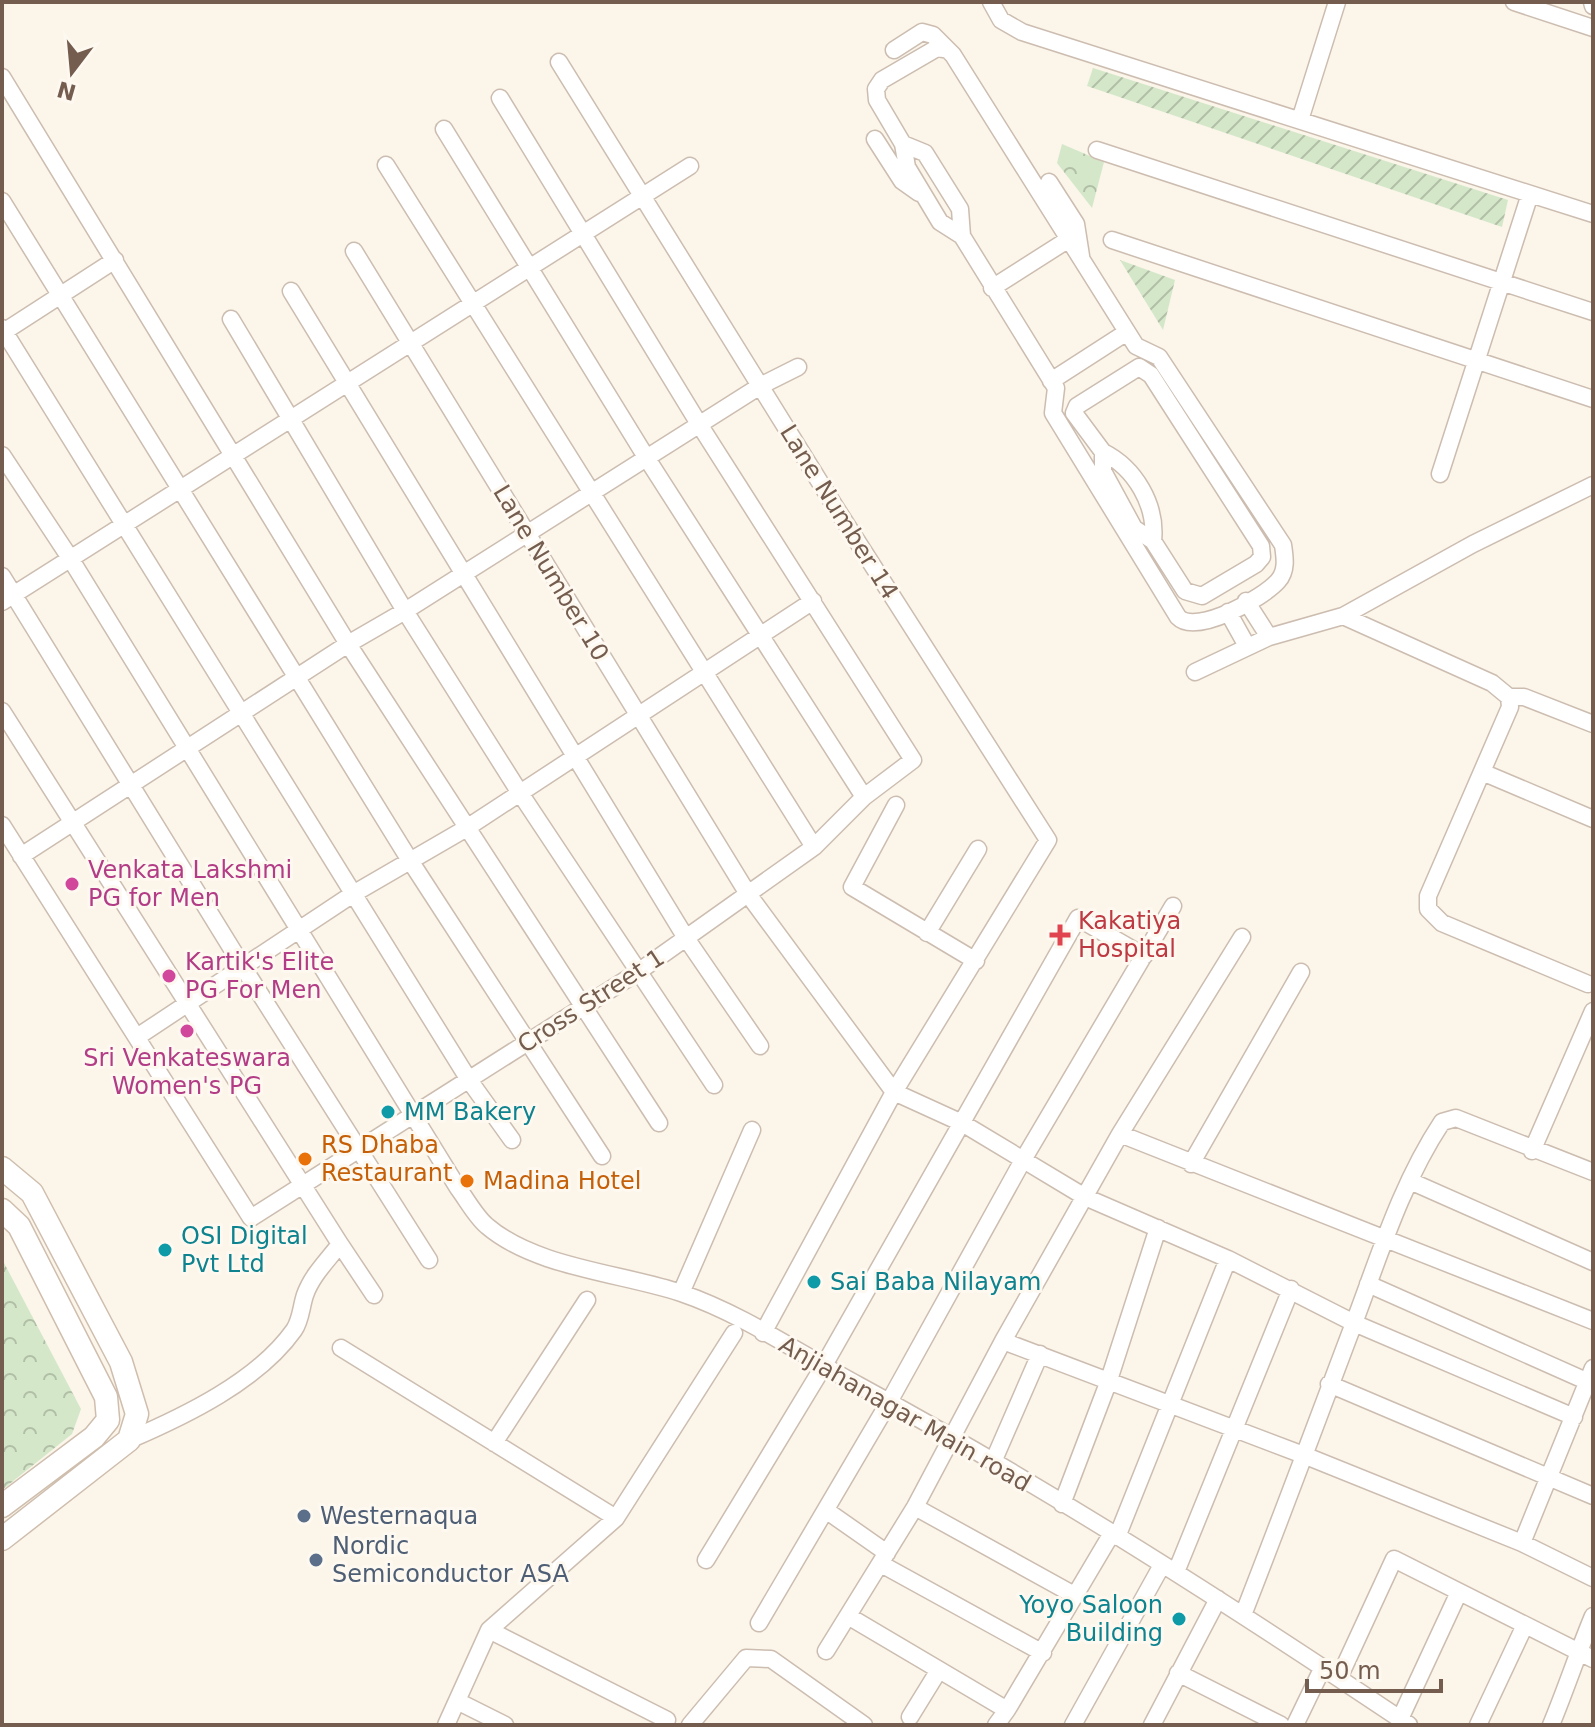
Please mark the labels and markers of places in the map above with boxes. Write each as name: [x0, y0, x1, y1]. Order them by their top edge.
place label: Venkata Lakshmi PG for Men: [88, 856, 292, 912]
marker: Venkata Lakshmi PG for Men: [63, 875, 81, 893]
place label: Kakatiya Hospital: [1078, 907, 1181, 963]
marker: Kakatiya Hospital: [1049, 924, 1071, 946]
place label: Kartik's Elite PG For Men: [185, 948, 334, 1004]
marker: Kartik's Elite PG For Men: [160, 967, 178, 985]
marker: Sri Venkateswara Women's PG: [178, 1022, 196, 1040]
place label: Sri Venkateswara Women's PG: [83, 1044, 291, 1100]
place label: MM Bakery: [404, 1098, 536, 1126]
marker: MM Bakery: [379, 1103, 397, 1121]
place label: RS Dhaba Restaurant: [321, 1131, 452, 1187]
marker: RS Dhaba Restaurant: [296, 1150, 314, 1168]
place label: Madina Hotel: [483, 1167, 641, 1195]
marker: Madina Hotel: [458, 1172, 476, 1190]
place label: OSI Digital Pvt Ltd: [181, 1222, 308, 1278]
marker: OSI Digital Pvt Ltd: [156, 1241, 174, 1259]
place label: Sai Baba Nilayam: [830, 1268, 1041, 1296]
marker: Sai Baba Nilayam: [805, 1273, 823, 1291]
place label: Westernaqua: [320, 1502, 478, 1530]
marker: Westernaqua: [295, 1507, 313, 1525]
place label: Nordic Semiconductor ASA: [332, 1532, 569, 1588]
marker: Nordic Semiconductor ASA: [307, 1551, 325, 1569]
place label: Yoyo Saloon Building: [1018, 1591, 1163, 1647]
marker: Yoyo Saloon Building: [1170, 1610, 1188, 1628]

